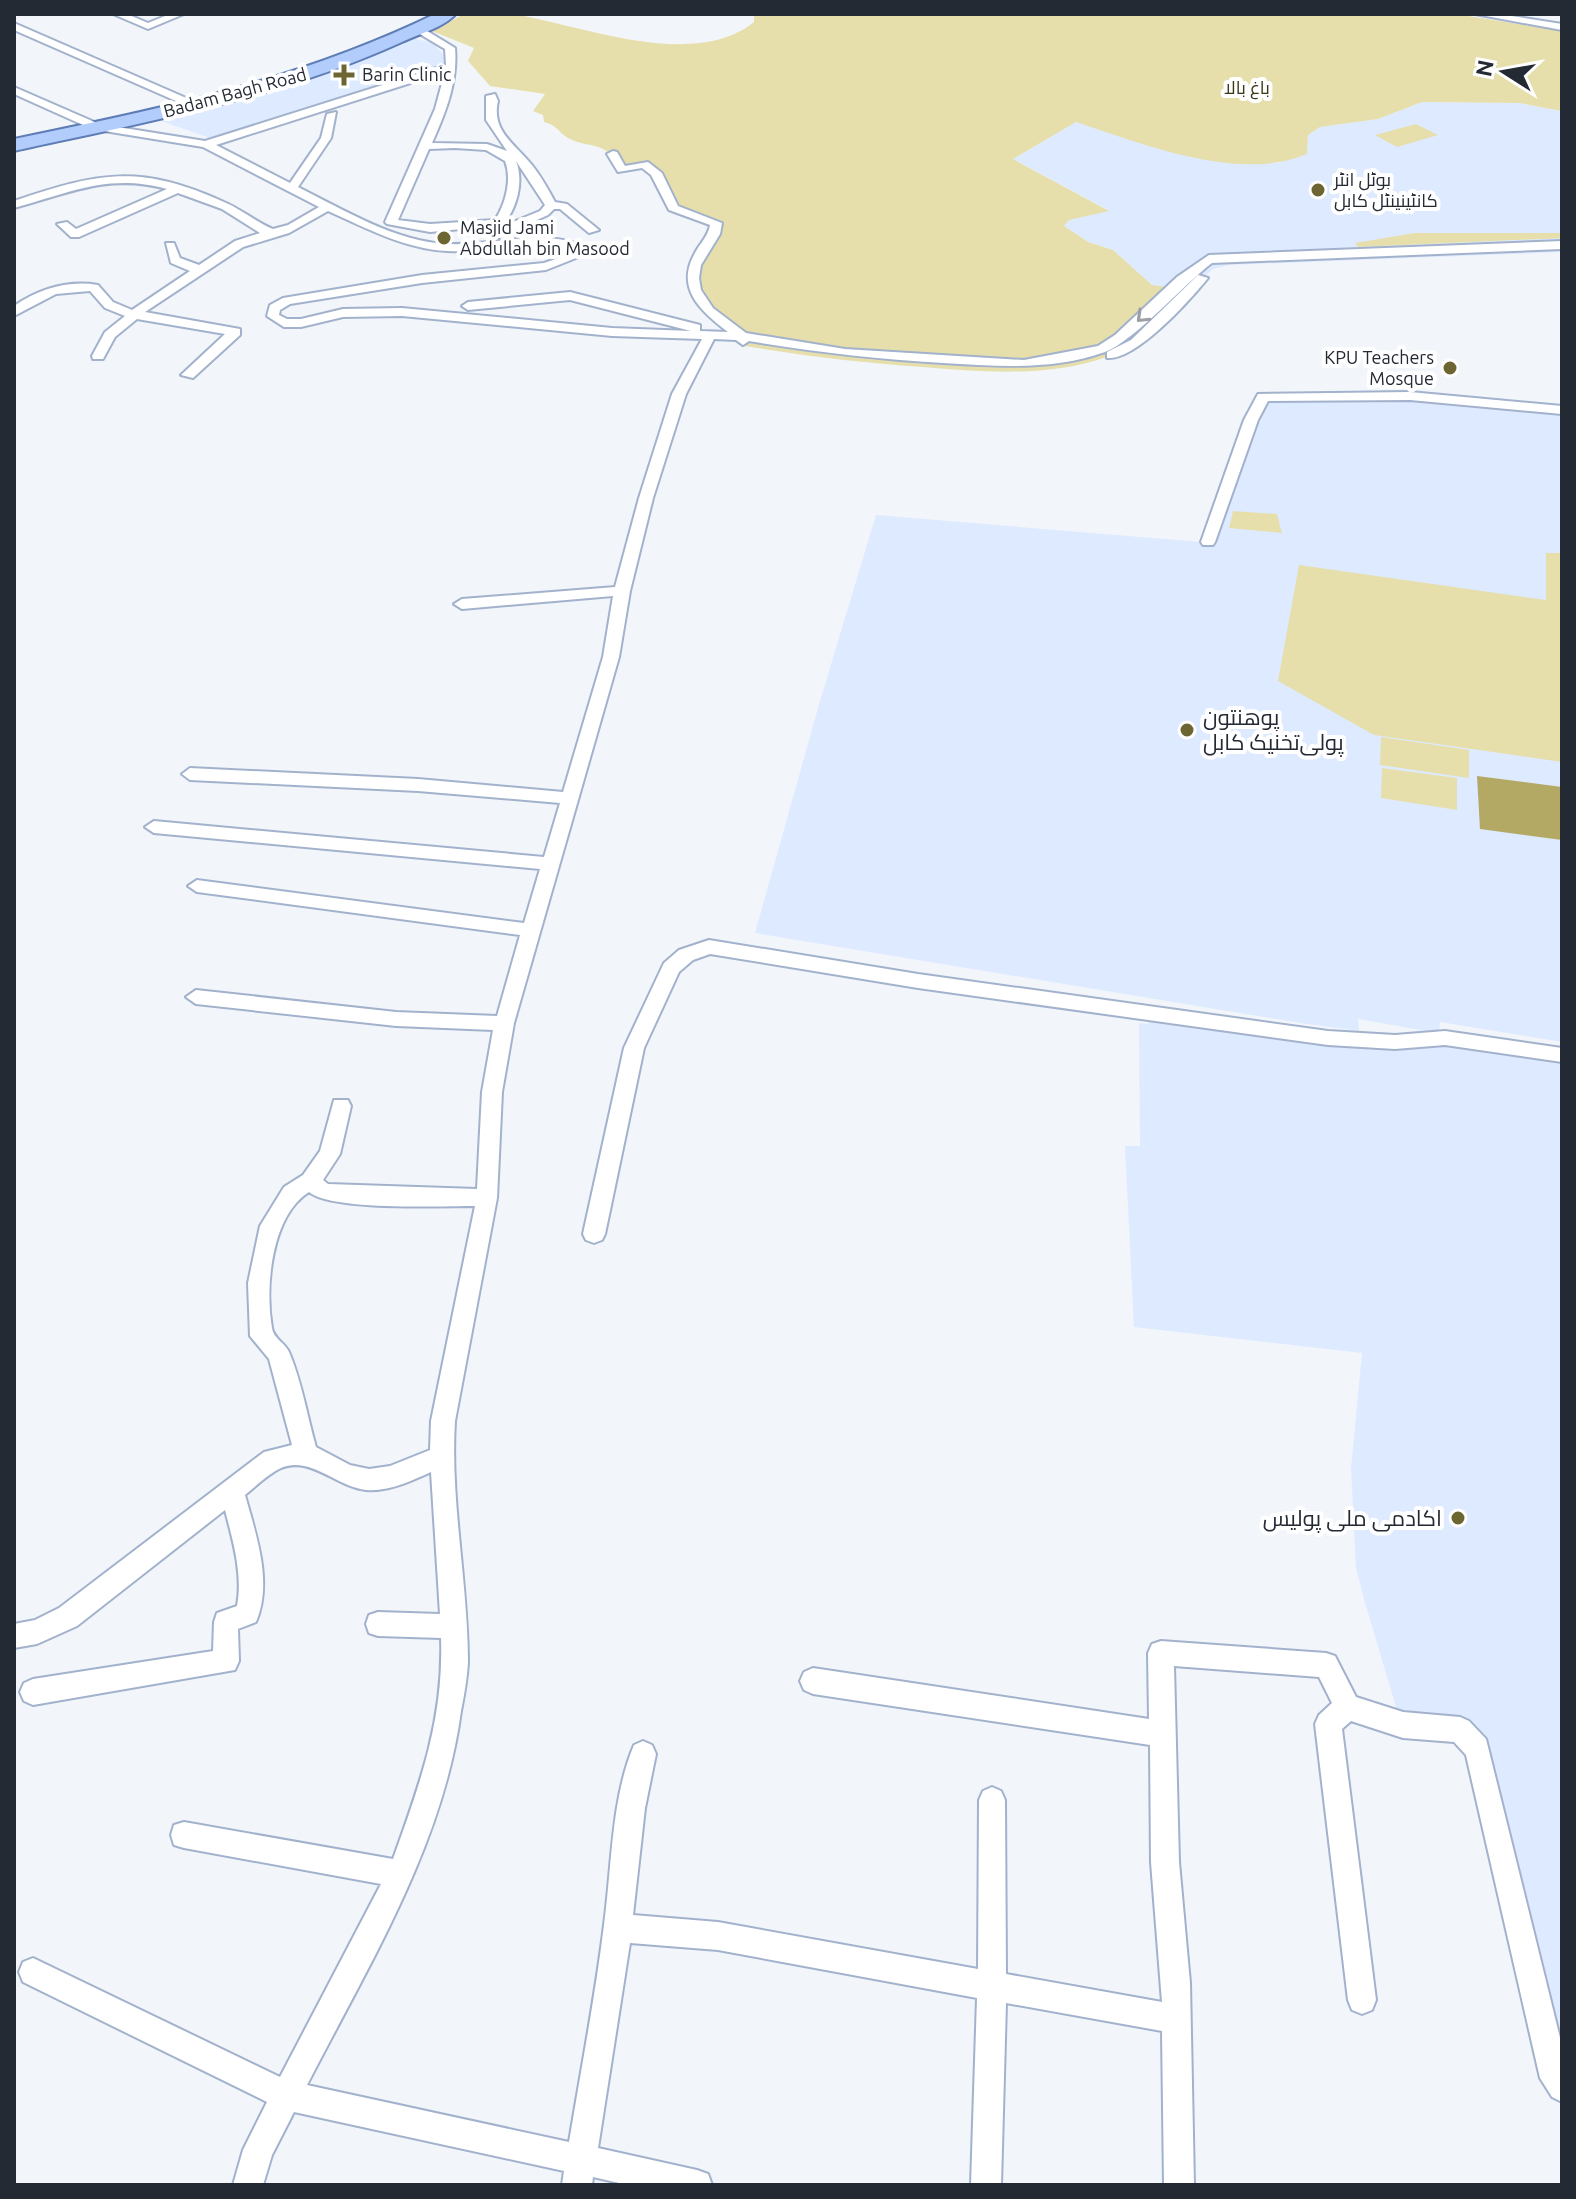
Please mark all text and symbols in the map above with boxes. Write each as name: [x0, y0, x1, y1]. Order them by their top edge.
north arrow: [1464, 32, 1544, 112]
text: N: [1470, 58, 1498, 79]
street label: Badam Bagh Road: [161, 63, 308, 121]
marker: Barin Clinic: [333, 64, 355, 86]
place label: Barin Clinic: [362, 64, 451, 84]
park label: باغ بالا: [1224, 77, 1270, 100]
place label: ہوٹل انٹر کانٹینینٹل کابل: [1333, 169, 1438, 212]
marker: ہوٹل انٹر کانٹینینٹل کابل: [1309, 181, 1327, 199]
place label: Masjid Jami Abdullah bin Masood: [460, 217, 630, 258]
marker: Masjid Jami Abdullah bin Masood: [435, 229, 453, 247]
one-way arrow: [1137, 308, 1152, 322]
place label: KPU Teachers Mosque: [1324, 347, 1434, 388]
marker: KPU Teachers Mosque: [1441, 359, 1459, 377]
place label: پوهنتون پولی‌تخنیک کابل: [1203, 704, 1344, 757]
marker: پوهنتون پولی‌تخنیک کابل: [1178, 721, 1196, 739]
place label: اکادمی ملی پولیس: [1263, 1505, 1442, 1533]
marker: اکادمی ملی پولیس: [1449, 1509, 1467, 1527]

